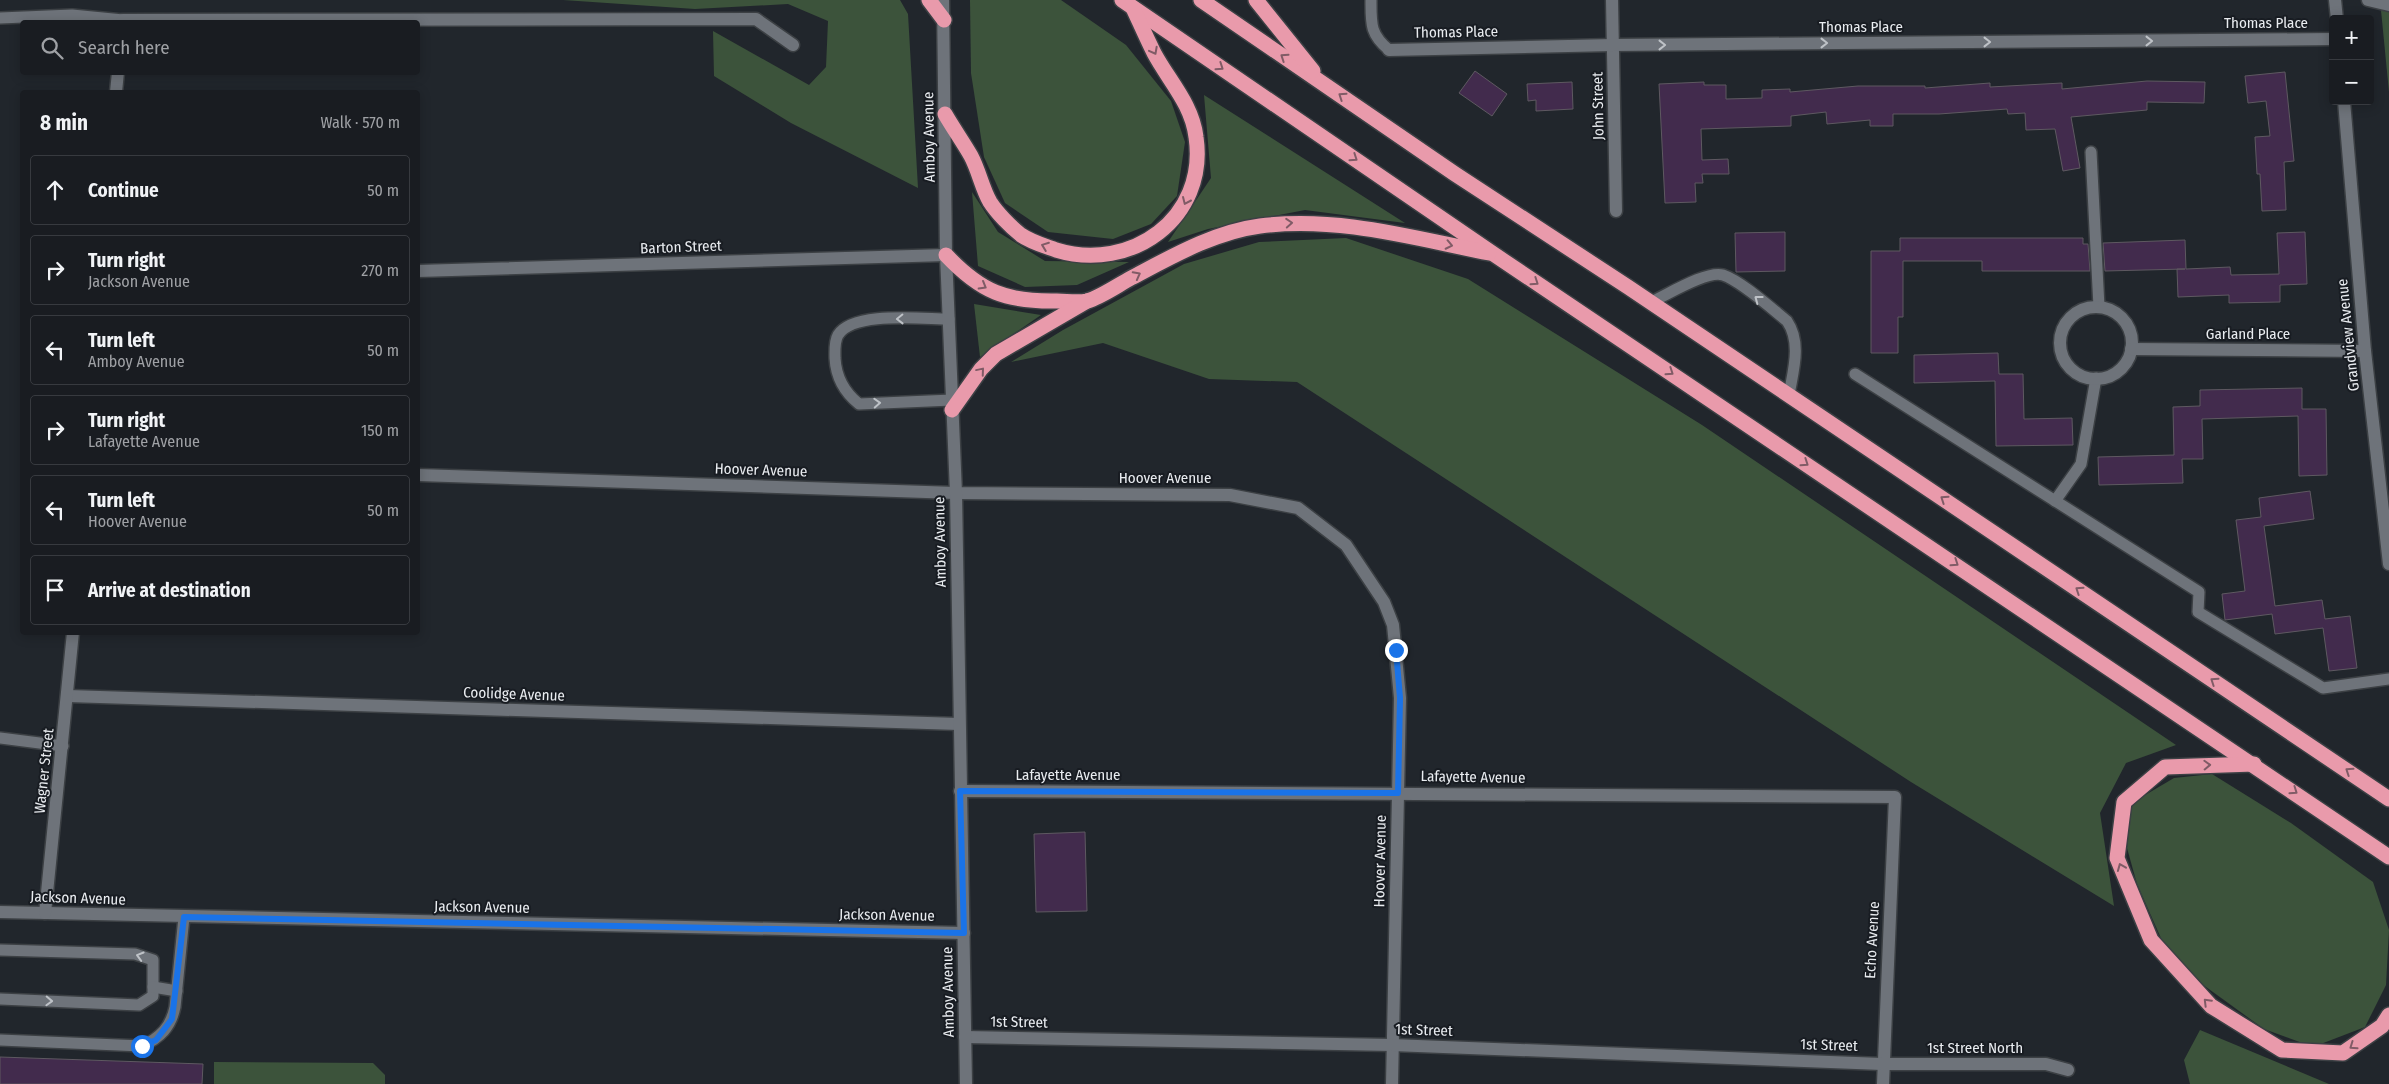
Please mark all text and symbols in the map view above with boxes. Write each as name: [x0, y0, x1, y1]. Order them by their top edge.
street label: Thomas Place: [2224, 14, 2308, 32]
map controls: [2329, 15, 2374, 105]
button: +: [2329, 15, 2374, 60]
street label: Thomas Place: [1819, 18, 1903, 36]
search box: [20, 20, 420, 75]
street label: Thomas Place: [1414, 22, 1498, 42]
icon: search: [38, 34, 66, 62]
text: Search here: [78, 36, 170, 59]
one-way arrow: [2146, 36, 2153, 46]
one-way arrow: [1984, 37, 1991, 47]
one-way arrow: [1821, 38, 1829, 49]
one-way arrow: [1658, 40, 1666, 50]
one-way arrow: [1148, 46, 1158, 55]
one-way arrow: [1280, 53, 1289, 63]
button: −: [2329, 60, 2374, 105]
one-way arrow: [1214, 61, 1224, 70]
street label: John Street: [1588, 72, 1608, 140]
street label: Amboy Avenue: [919, 92, 939, 182]
one-way arrow: [1338, 93, 1347, 102]
text: 8 min: [40, 110, 88, 136]
text: Walk · 570 m: [321, 113, 400, 132]
one-way arrow: [1348, 152, 1358, 161]
icon: ahead: [41, 176, 69, 204]
text: Continue: [88, 179, 159, 202]
text: 50 m: [367, 181, 399, 200]
one-way arrow: [1182, 196, 1193, 205]
one-way arrow: [1285, 218, 1293, 229]
street label: Barton Street: [640, 237, 722, 257]
one-way arrow: [1445, 239, 1454, 250]
one-way arrow: [1041, 242, 1050, 252]
text: Turn right: [88, 249, 165, 272]
icon: right: [41, 256, 69, 284]
text: 270 m: [361, 261, 399, 280]
one-way arrow: [1131, 271, 1140, 281]
text: Jackson Avenue: [88, 272, 190, 291]
one-way arrow: [1530, 276, 1539, 285]
street label: Grandview Avenue: [2333, 278, 2363, 392]
one-way arrow: [978, 280, 987, 290]
one-way arrow: [1755, 296, 1764, 304]
one-way arrow: [896, 314, 904, 324]
street label: Garland Place: [2206, 325, 2290, 343]
text: Turn left: [88, 329, 155, 352]
icon: left: [41, 336, 69, 364]
text: 50 m: [367, 341, 399, 360]
text: Amboy Avenue: [88, 352, 185, 371]
one-way arrow: [1665, 366, 1674, 375]
one-way arrow: [975, 367, 984, 376]
one-way arrow: [874, 398, 881, 408]
text: Turn right: [88, 409, 165, 432]
icon: right: [41, 416, 69, 444]
text: 150 m: [361, 421, 399, 440]
text: Lafayette Avenue: [88, 432, 200, 451]
one-way arrow: [1800, 457, 1809, 466]
street label: Hoover Avenue: [714, 459, 808, 481]
street label: Hoover Avenue: [1119, 469, 1211, 487]
text: Turn left: [88, 489, 155, 512]
icon: left: [41, 496, 69, 524]
one-way arrow: [1940, 496, 1949, 506]
street label: Amboy Avenue: [930, 497, 950, 587]
text: 50 m: [367, 501, 399, 520]
text: Hoover Avenue: [88, 512, 187, 531]
one-way arrow: [1949, 557, 1959, 566]
icon: arrive: [41, 576, 69, 604]
text: Arrive at destination: [88, 579, 251, 602]
one-way arrow: [2075, 587, 2085, 596]
route end: [1385, 639, 1408, 662]
one-way arrow: [2210, 678, 2219, 687]
street label: Coolidge Avenue: [463, 683, 565, 705]
street label: Wagner Street: [31, 727, 57, 815]
one-way arrow: [2203, 760, 2211, 771]
street label: Lafayette Avenue: [1016, 766, 1120, 784]
street label: Lafayette Avenue: [1420, 767, 1526, 787]
one-way arrow: [2345, 768, 2354, 777]
one-way arrow: [2288, 785, 2298, 794]
street label: Hoover Avenue: [1370, 815, 1390, 907]
one-way arrow: [2116, 863, 2127, 872]
street label: Jackson Avenue: [30, 887, 126, 909]
street label: Jackson Avenue: [434, 897, 530, 917]
street label: Echo Avenue: [1861, 901, 1883, 979]
street label: Jackson Avenue: [839, 905, 935, 925]
street label: Amboy Avenue: [938, 947, 958, 1037]
one-way arrow: [137, 952, 145, 962]
one-way arrow: [45, 996, 53, 1007]
one-way arrow: [2204, 999, 2213, 1008]
street label: 1st Street: [990, 1012, 1048, 1032]
street label: 1st Street: [1395, 1020, 1453, 1040]
route start: [131, 1035, 154, 1058]
street label: 1st Street: [1800, 1035, 1858, 1055]
street label: 1st Street North: [1927, 1039, 2023, 1057]
one-way arrow: [2349, 1040, 2359, 1049]

